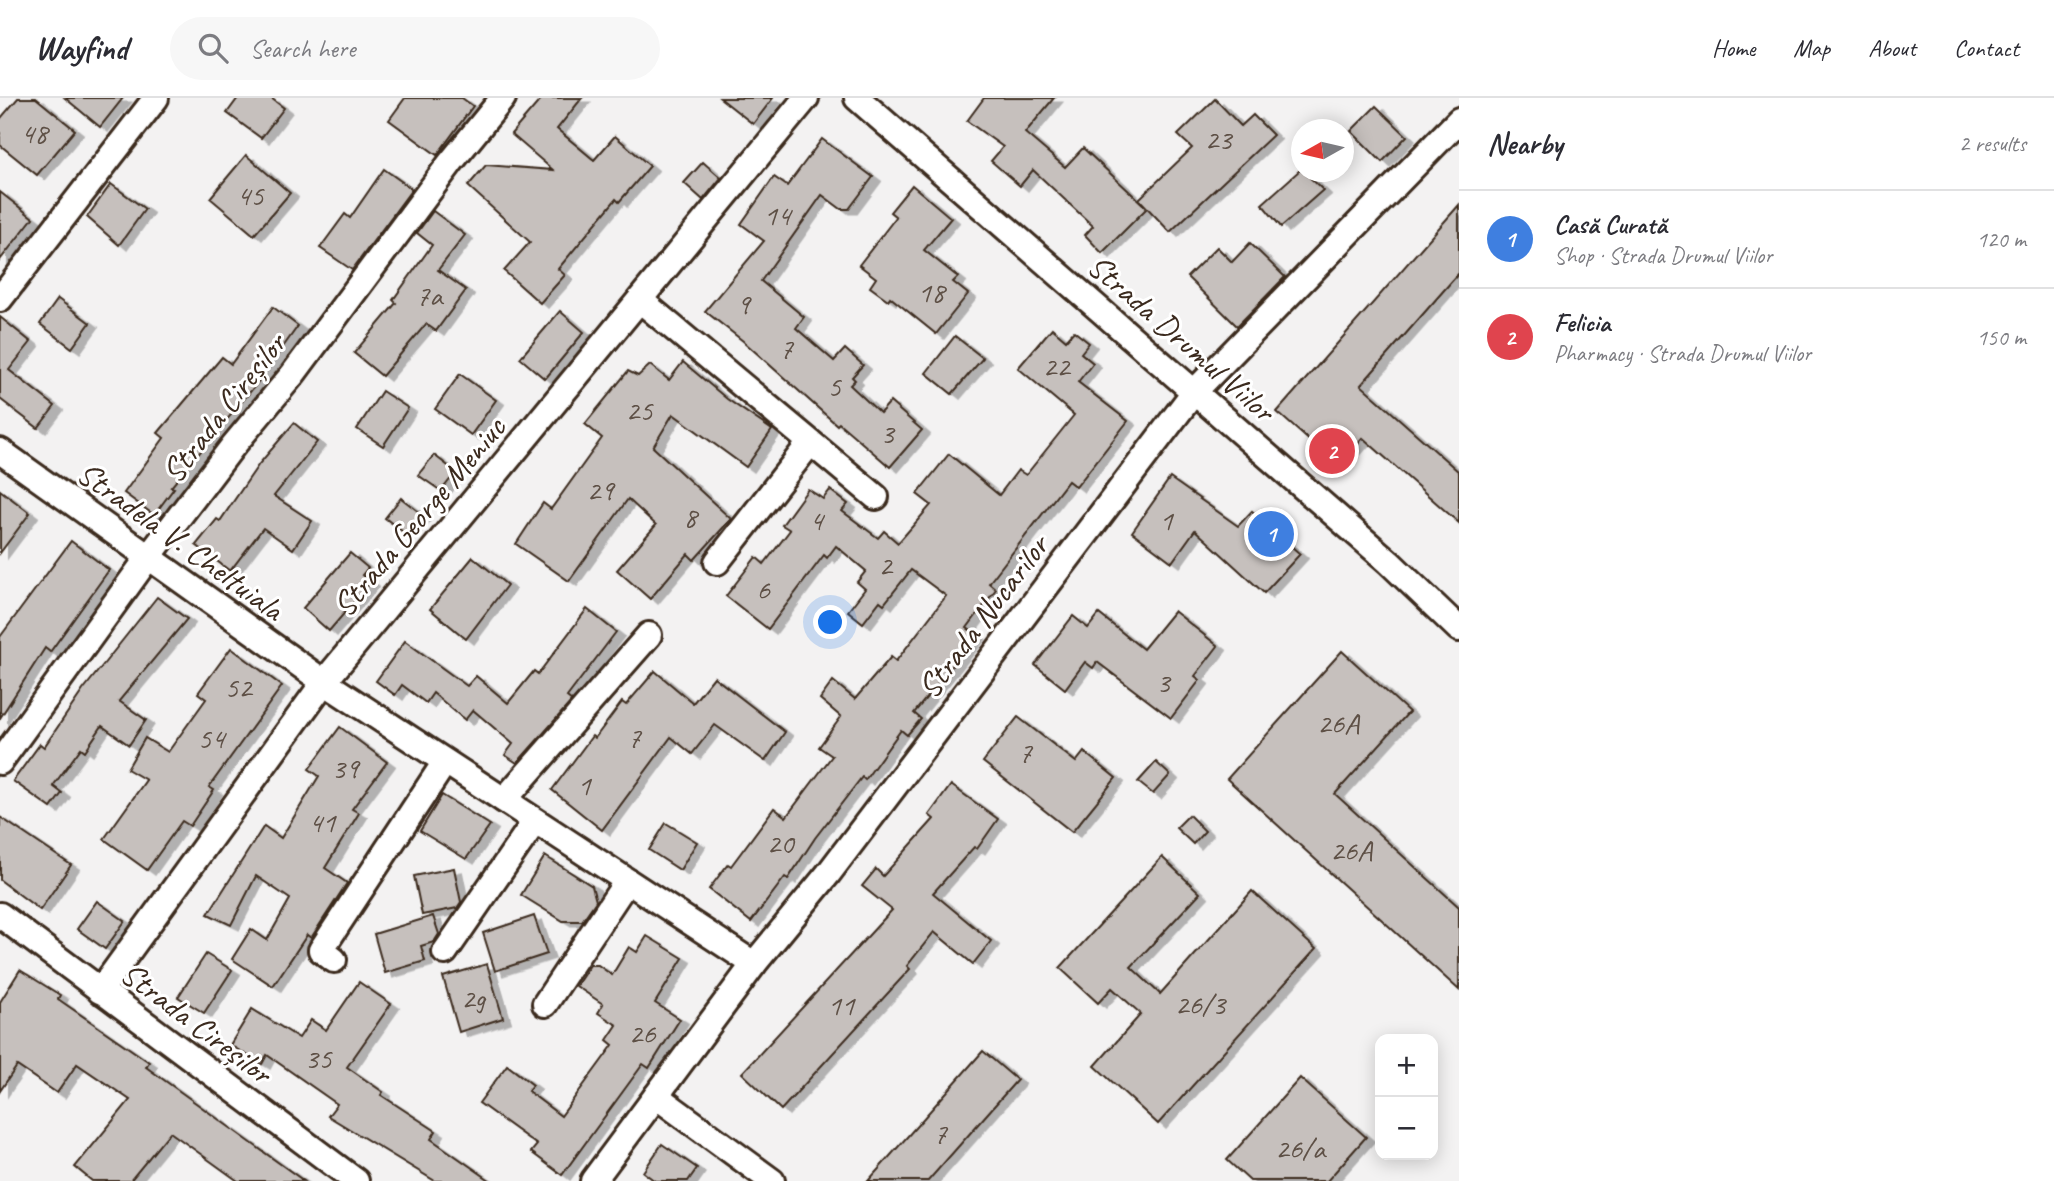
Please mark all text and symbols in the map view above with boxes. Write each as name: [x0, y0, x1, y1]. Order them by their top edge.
search box: [170, 17, 660, 80]
text: Wayfind: [35, 27, 128, 69]
icon: search: [194, 29, 232, 67]
text: Search here: [250, 32, 356, 65]
text: Home: [1712, 33, 1755, 63]
text: Map: [1793, 33, 1830, 63]
text: About: [1868, 33, 1916, 63]
text: Contact: [1954, 33, 2019, 63]
house number: 48: [21, 114, 50, 152]
north arrow: [1291, 119, 1354, 182]
house number: 23: [1205, 120, 1234, 158]
text: Nearby: [1487, 125, 1563, 163]
text: 2 results: [1959, 129, 2026, 158]
house number: 45: [237, 176, 265, 214]
house number: 14: [764, 196, 793, 234]
text: Casă Curată: [1554, 208, 1667, 241]
text: 1: [1505, 225, 1515, 254]
text: 120 m: [1977, 225, 2026, 254]
text: Shop · Strada Drumul Viilor: [1554, 241, 1772, 270]
street label: Strada Drumul Viilor: [1079, 245, 1285, 432]
house number: 18: [918, 273, 947, 311]
house number: 7a: [416, 276, 444, 314]
house number: 9: [736, 285, 752, 323]
text: Felicia: [1554, 306, 1610, 339]
street label: Strada Cireșilor: [152, 322, 297, 491]
text: 2: [1505, 323, 1515, 352]
text: 150 m: [1977, 323, 2026, 352]
house number: 7: [779, 329, 794, 367]
text: Pharmacy · Strada Drumul Viilor: [1554, 339, 1811, 368]
house number: 22: [1043, 347, 1072, 385]
house number: 5: [827, 367, 842, 405]
house number: 25: [626, 391, 654, 429]
street label: Strada George Meniuc: [323, 406, 516, 625]
house number: 3: [880, 414, 896, 452]
pin: 2: [1309, 425, 1355, 477]
street label: Stradela V. Cheltuiala: [69, 452, 293, 631]
house number: 29: [587, 471, 616, 509]
house number: 8: [683, 498, 699, 536]
house number: 4: [809, 501, 825, 539]
house number: 1: [1159, 501, 1174, 539]
pin: 1: [1248, 508, 1294, 560]
street label: Strada Nucarilor: [908, 524, 1060, 706]
house number: 2: [878, 546, 894, 584]
house number: 6: [756, 570, 771, 608]
your location: [813, 605, 847, 639]
house number: 3: [1156, 663, 1172, 701]
house number: 52: [225, 668, 254, 706]
house number: 26A: [1317, 704, 1361, 742]
house number: 7: [627, 718, 642, 756]
house number: 54: [198, 719, 227, 757]
house number: 7: [1018, 733, 1033, 771]
house number: 39: [332, 749, 361, 787]
house number: 1: [577, 766, 592, 804]
house number: 41: [309, 803, 337, 841]
house number: 20: [767, 824, 796, 862]
house number: 26A: [1330, 831, 1374, 869]
street label: Strada Cireșilor: [112, 952, 282, 1095]
house number: 2g: [461, 979, 486, 1017]
house number: 26/3: [1175, 985, 1228, 1023]
house number: 11: [828, 986, 856, 1024]
house number: 26: [629, 1014, 657, 1052]
map controls: [1375, 1034, 1438, 1160]
button: +: [1375, 1034, 1438, 1097]
house number: 35: [305, 1039, 333, 1077]
button: −: [1375, 1097, 1438, 1160]
house number: 7: [933, 1114, 948, 1152]
house number: 26/a: [1275, 1129, 1327, 1167]

